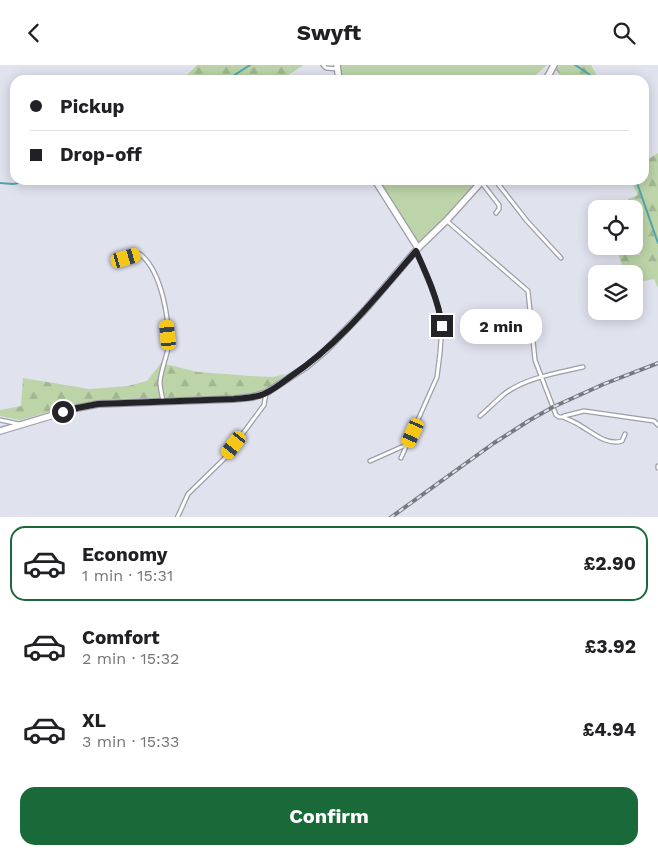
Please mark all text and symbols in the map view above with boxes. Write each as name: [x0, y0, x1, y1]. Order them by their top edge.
icon: back: [20, 19, 48, 47]
icon: search: [610, 19, 638, 47]
text: Swyft: [297, 20, 361, 45]
text: Pickup: [60, 95, 124, 118]
text: Drop-off: [60, 143, 142, 166]
map controls: [588, 200, 643, 320]
button: locate: [588, 200, 643, 255]
car: [109, 247, 142, 269]
button: layers: [588, 265, 643, 320]
callout: 2 min: [460, 309, 542, 343]
route end: [431, 315, 453, 337]
text: 2 min: [479, 317, 523, 336]
car: [158, 319, 177, 351]
route start: [52, 401, 74, 423]
car: [400, 416, 425, 450]
car: [218, 429, 249, 461]
icon: car: [22, 541, 67, 586]
text: Economy: [82, 543, 167, 566]
text: £2.90: [583, 552, 636, 575]
text: 1 min · 15:31: [82, 566, 173, 585]
icon: car: [22, 624, 67, 669]
text: Comfort: [82, 626, 160, 649]
text: £3.92: [584, 635, 636, 658]
text: 2 min · 15:32: [82, 649, 179, 668]
icon: car: [22, 707, 67, 752]
text: XL: [82, 709, 106, 732]
text: £4.94: [583, 718, 636, 741]
text: 3 min · 15:33: [82, 732, 179, 751]
button: Confirm: [20, 787, 638, 845]

